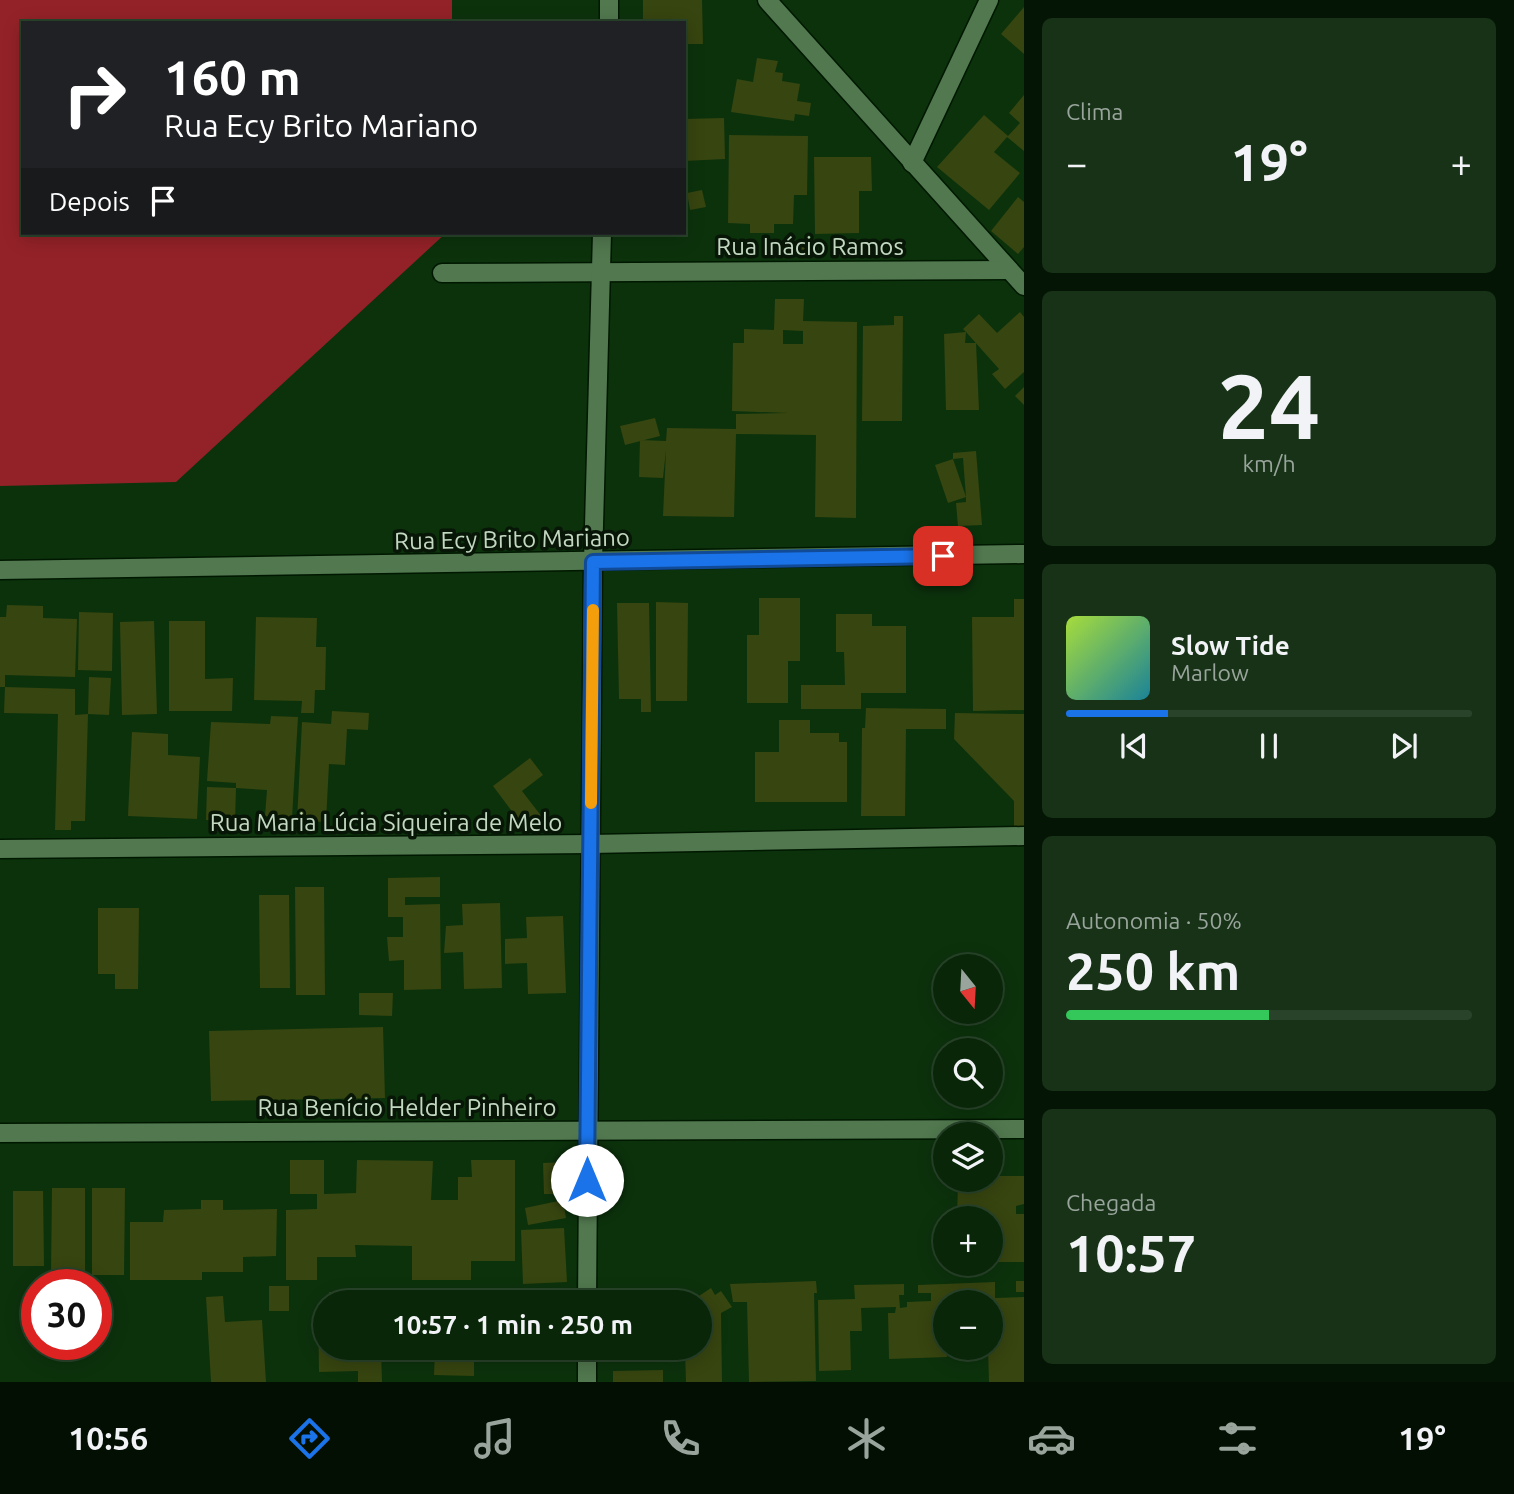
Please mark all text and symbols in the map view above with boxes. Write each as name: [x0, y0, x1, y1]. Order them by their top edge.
icon: right: [49, 49, 140, 140]
text: 160 m: [164, 49, 301, 104]
text: Clima: [1066, 99, 1123, 124]
text: Rua Ecy Brito Mariano: [164, 107, 478, 143]
text: 19°: [1230, 133, 1308, 191]
text: −: [1066, 142, 1087, 184]
text: +: [1451, 142, 1472, 184]
icon: arrive: [144, 182, 182, 220]
text: Depois: [49, 187, 130, 216]
street label: Rua Inácio Ramos: [716, 233, 904, 260]
text: 24: [1218, 354, 1320, 456]
text: km/h: [1242, 451, 1296, 476]
street label: Rua Ecy Brito Mariano: [394, 523, 630, 555]
pin: [913, 526, 973, 586]
icon: arrive: [924, 537, 962, 575]
text: Slow Tide: [1171, 631, 1290, 660]
text: Marlow: [1171, 660, 1249, 685]
icon: previous: [1115, 727, 1153, 765]
icon: pause: [1250, 727, 1288, 765]
icon: next: [1385, 727, 1423, 765]
street label: Rua Maria Lúcia Siqueira de Melo: [210, 809, 562, 836]
text: Autonomia · 50%: [1066, 908, 1242, 933]
text: 250 km: [1066, 942, 1240, 1000]
north arrow: [933, 954, 1003, 1024]
map controls: [933, 954, 1003, 1360]
button: search: [933, 1038, 1003, 1108]
street label: Rua Benício Helder Pinheiro: [258, 1094, 556, 1121]
button: layers: [933, 1122, 1003, 1192]
position arrow: [550, 1143, 624, 1217]
text: Chegada: [1066, 1190, 1156, 1215]
button: +: [933, 1206, 1003, 1276]
text: 10:57: [1066, 1224, 1196, 1282]
speed limit sign: 30: [21, 1269, 112, 1360]
button: −: [933, 1290, 1003, 1360]
text: 10:57 · 1 min · 250 m: [392, 1310, 633, 1339]
icon: directions: [285, 1414, 334, 1463]
icon: music: [470, 1414, 519, 1463]
icon: phone: [656, 1414, 705, 1463]
icon: climate: [842, 1414, 891, 1463]
icon: car: [1027, 1414, 1076, 1463]
icon: filters: [1213, 1414, 1262, 1463]
text: 10:56: [68, 1420, 148, 1456]
text: 19°: [1398, 1420, 1446, 1456]

